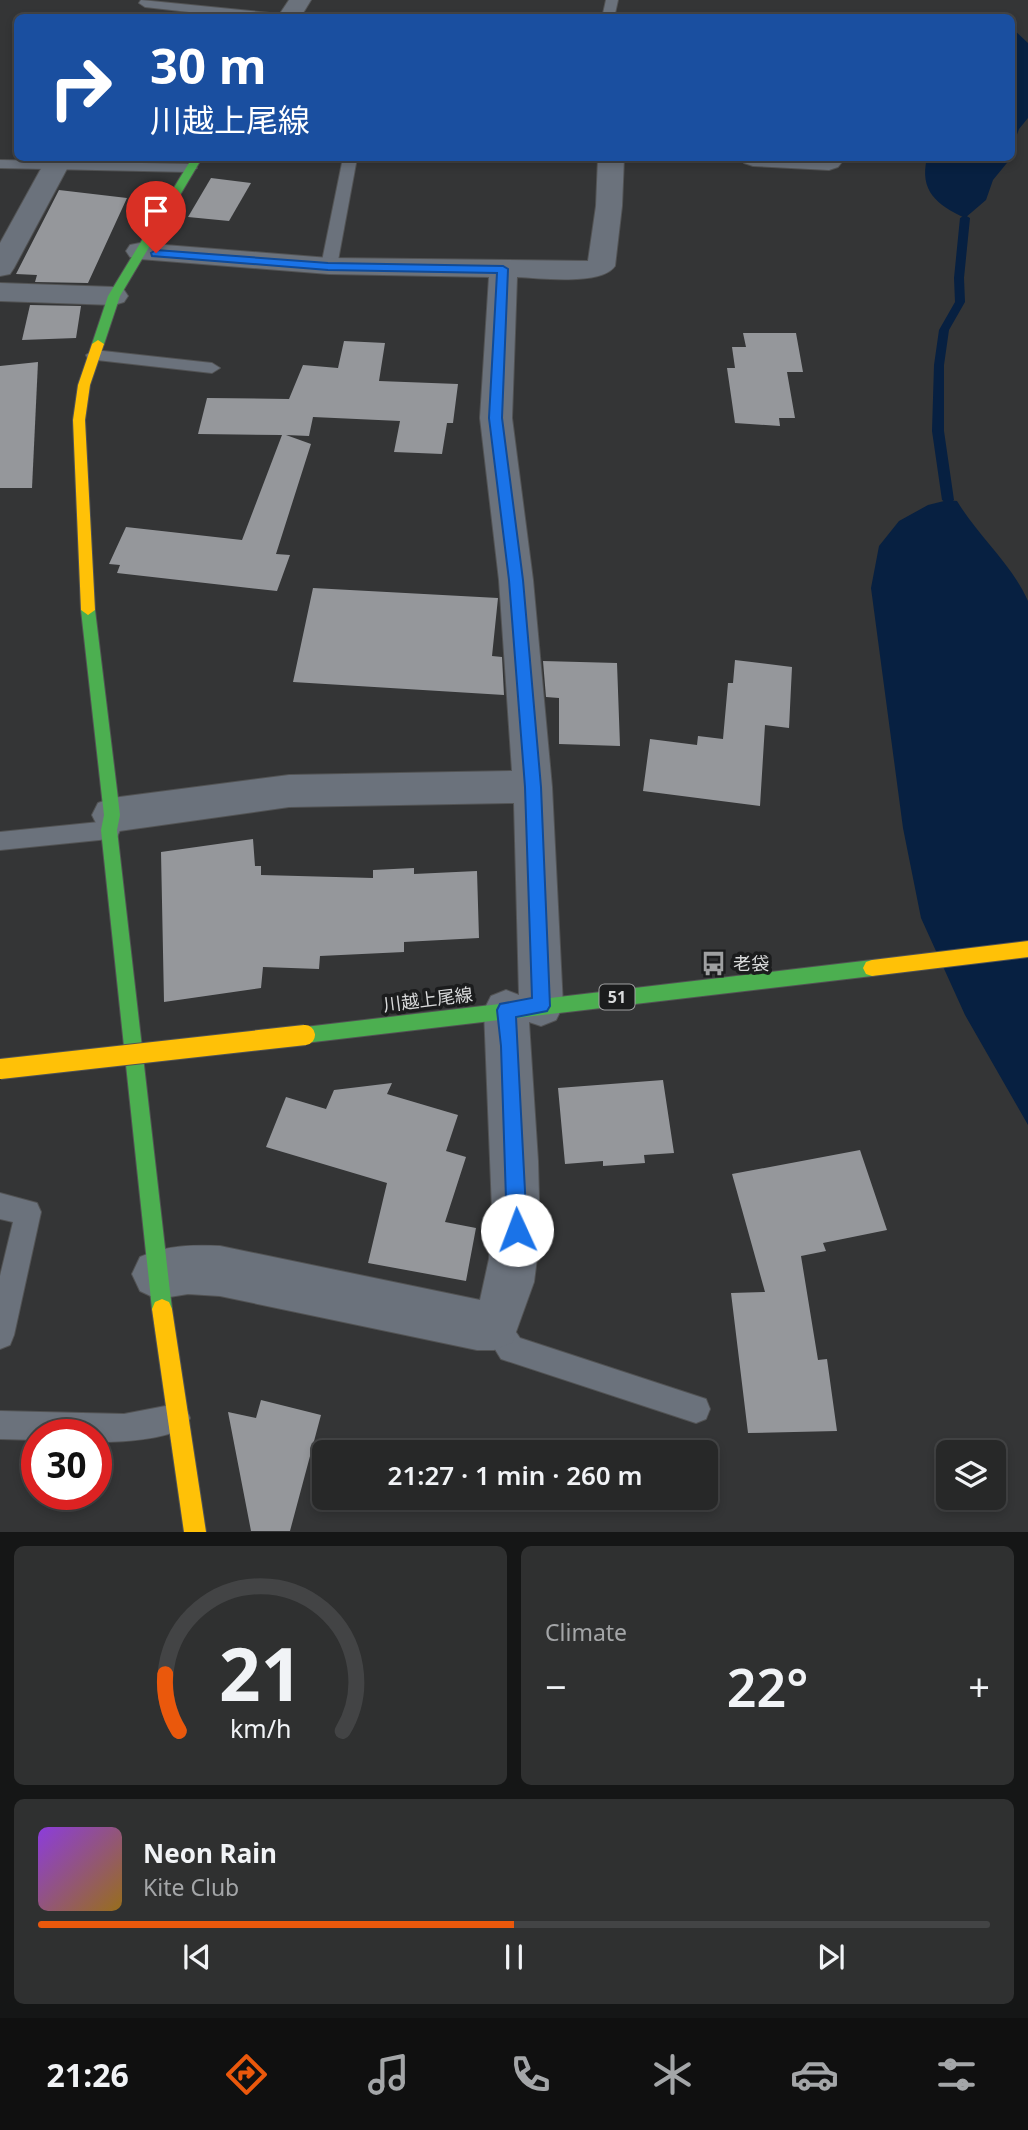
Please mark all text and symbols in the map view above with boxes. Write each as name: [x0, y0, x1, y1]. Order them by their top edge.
text: 30 m: [150, 32, 267, 98]
icon: right: [35, 42, 126, 133]
text: 川越上尾線: [150, 98, 310, 141]
pin: [126, 181, 186, 253]
icon: arrive: [137, 192, 175, 230]
bus stop icon: 老袋: [699, 950, 727, 978]
place label: 老袋: [733, 951, 769, 975]
street label: 川越上尾線: [382, 982, 474, 1016]
road number: 51: [600, 984, 634, 1009]
position arrow: [480, 1193, 554, 1267]
speed limit sign: 30: [21, 1419, 112, 1510]
map controls: [936, 1440, 1006, 1510]
button: layers: [936, 1440, 1006, 1510]
text: 21:27 · 1 min · 260 m: [388, 1457, 642, 1493]
text: Climate: [545, 1616, 627, 1648]
text: 21: [219, 1624, 302, 1723]
text: 22°: [727, 1651, 808, 1722]
text: −: [545, 1660, 567, 1712]
text: +: [968, 1660, 990, 1712]
text: km/h: [230, 1711, 291, 1745]
text: Neon Rain: [143, 1835, 277, 1871]
text: Kite Club: [143, 1871, 239, 1903]
icon: previous: [178, 1938, 216, 1976]
icon: pause: [495, 1938, 533, 1976]
icon: next: [812, 1938, 850, 1976]
icon: directions: [222, 2050, 271, 2099]
icon: music: [364, 2050, 413, 2099]
icon: phone: [506, 2050, 555, 2099]
icon: climate: [648, 2050, 697, 2099]
icon: car: [790, 2050, 839, 2099]
icon: filters: [932, 2050, 981, 2099]
text: 21:26: [47, 2053, 129, 2096]

